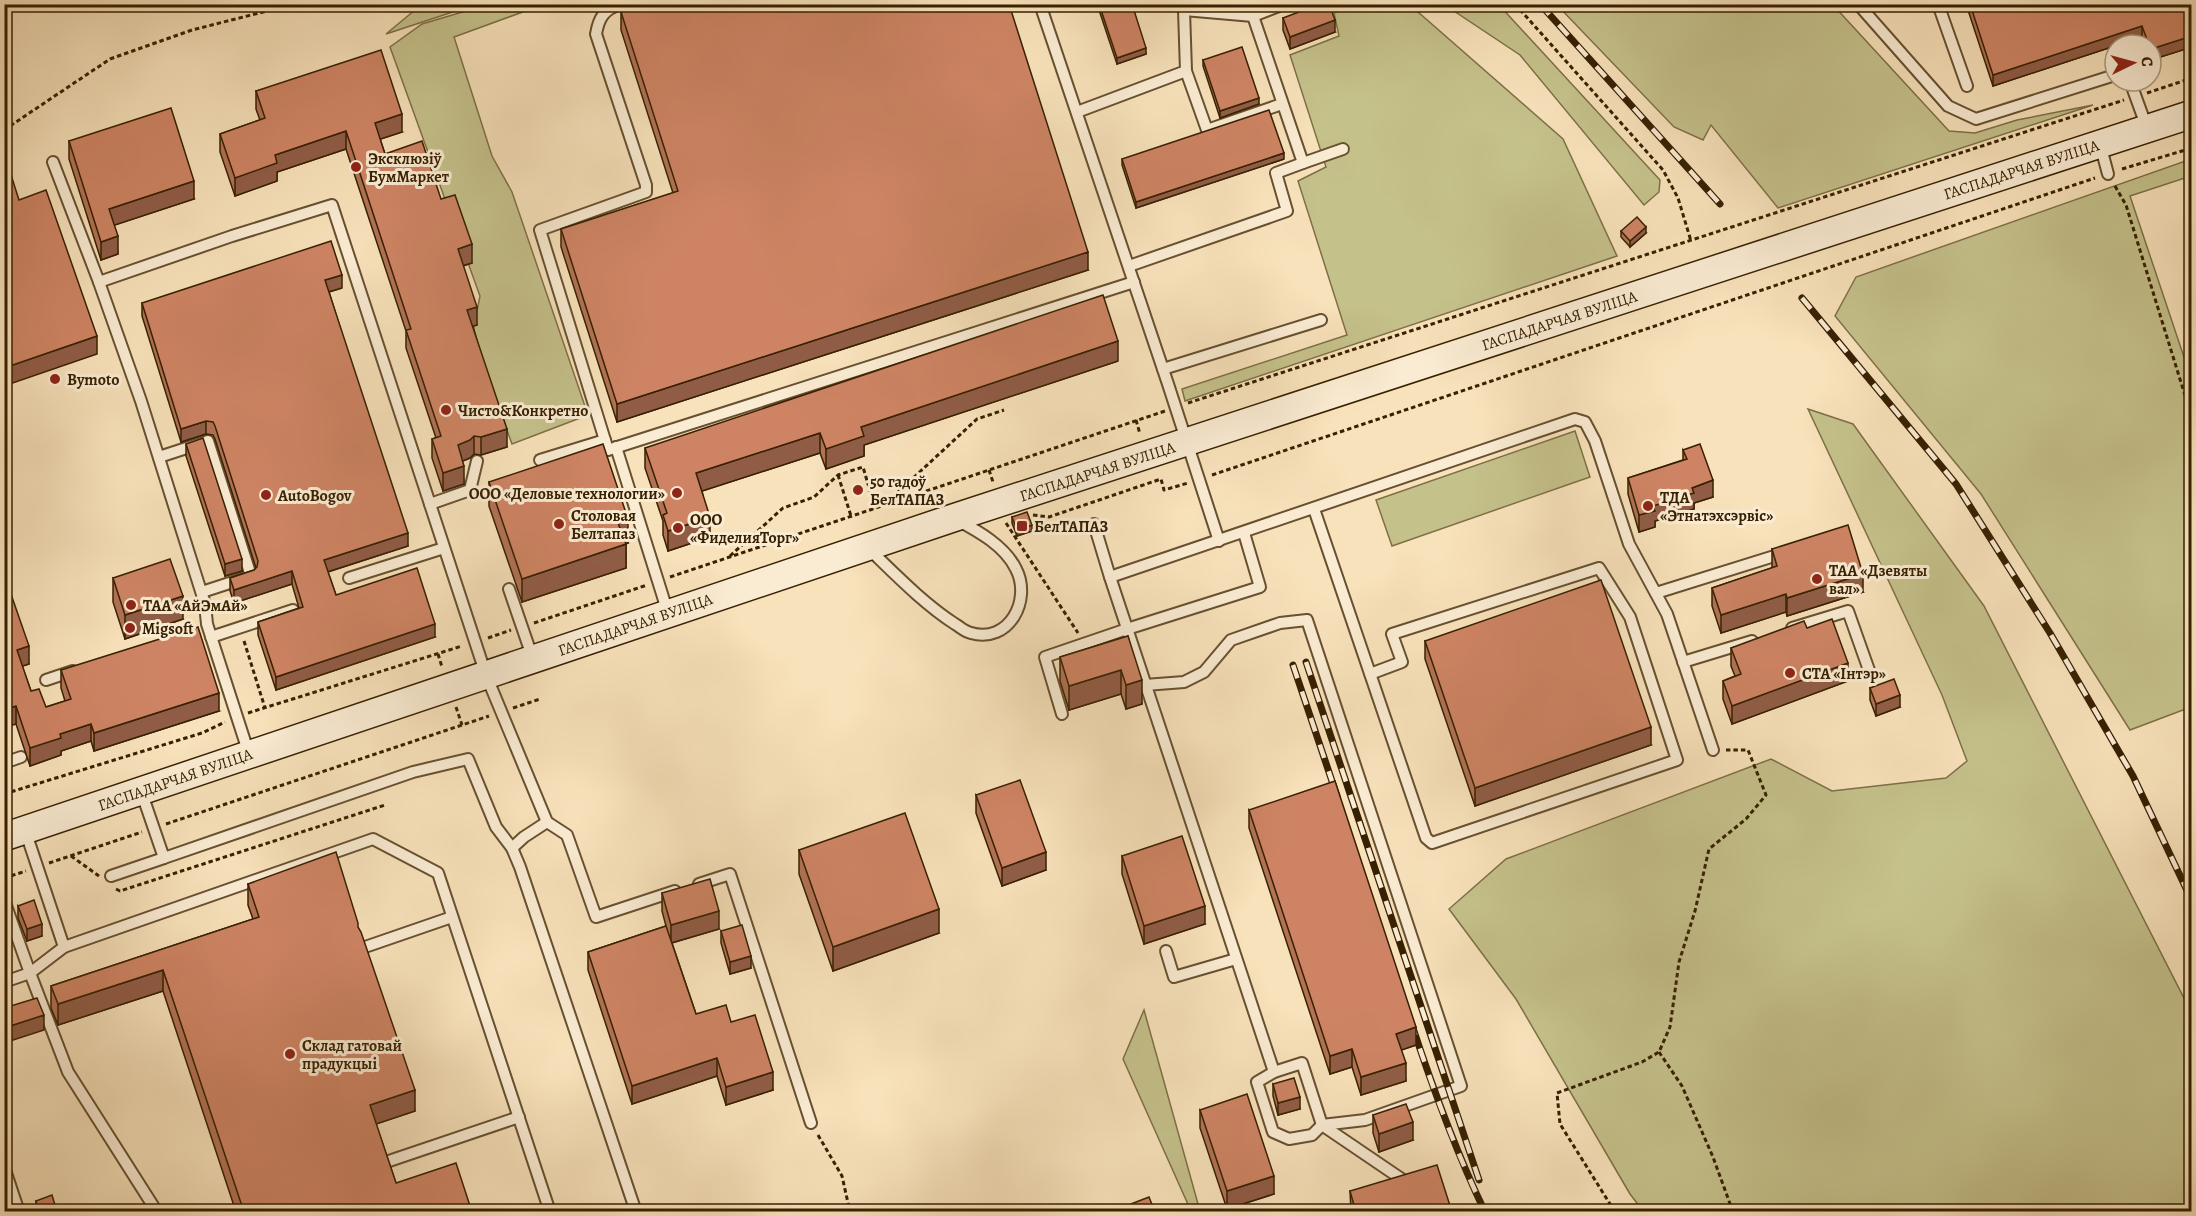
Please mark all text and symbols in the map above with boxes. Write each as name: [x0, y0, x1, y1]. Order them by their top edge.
north arrow: [2103, 33, 2163, 93]
text: С: [2136, 56, 2158, 68]
street label: ГАСПАДАРЧАЯ ВУЛІЦА: [1941, 134, 2102, 205]
place label: Эксклюзіў БумМаркет: [368, 148, 450, 188]
marker: Эксклюзіў БумМаркет: [349, 160, 363, 174]
street label: ГАСПАДАРЧАЯ ВУЛІЦА: [1479, 285, 1640, 356]
place label: Bymoto: [67, 369, 120, 391]
marker: Bymoto: [48, 372, 62, 386]
place label: Чисто&Конкретно: [458, 400, 588, 422]
marker: Чисто&Конкретно: [439, 403, 453, 417]
street label: ГАСПАДАРЧАЯ ВУЛІЦА: [1017, 436, 1178, 507]
place label: 50 гадоў БелТАПАЗ: [870, 471, 945, 511]
place label: ООО «Деловые технологии»: [469, 483, 665, 505]
marker: 50 гадоў БелТАПАЗ: [851, 483, 865, 497]
place label: AutoBogov: [277, 485, 352, 507]
marker: ООО «Деловые технологии»: [670, 486, 684, 500]
place label: ТДА «Этнатэхсэрвіс»: [1660, 487, 1773, 527]
marker: AutoBogov: [259, 488, 273, 502]
marker: ТДА «Этнатэхсэрвіс»: [1641, 499, 1655, 513]
place label: Столовая Белтапаз: [571, 505, 636, 545]
place label: ООО «ФиделияТорг»: [690, 509, 799, 549]
place label: БелТАПАЗ: [1034, 516, 1109, 538]
marker: Столовая Белтапаз: [552, 517, 566, 531]
marker: БелТАПАЗ: [1015, 519, 1029, 533]
marker: ООО «ФиделияТорг»: [671, 521, 685, 535]
place label: ТАА «Дзевяты вал»: [1829, 560, 1927, 600]
marker: ТАА «Дзевяты вал»: [1810, 572, 1824, 586]
street label: ГАСПАДАРЧАЯ ВУЛІЦА: [555, 588, 716, 662]
place label: ТАА «АйЭмАй»: [143, 595, 248, 617]
marker: ТАА «АйЭмАй»: [124, 598, 138, 612]
place label: Migsoft: [142, 618, 194, 640]
marker: Migsoft: [123, 621, 137, 635]
place label: СТА «Інтэр»: [1802, 663, 1886, 685]
marker: СТА «Інтэр»: [1783, 666, 1797, 680]
street label: ГАСПАДАРЧАЯ ВУЛІЦА: [95, 743, 256, 817]
place label: Склад гатовай прадукцыі: [302, 1035, 402, 1075]
marker: Склад гатовай прадукцыі: [283, 1047, 297, 1061]

